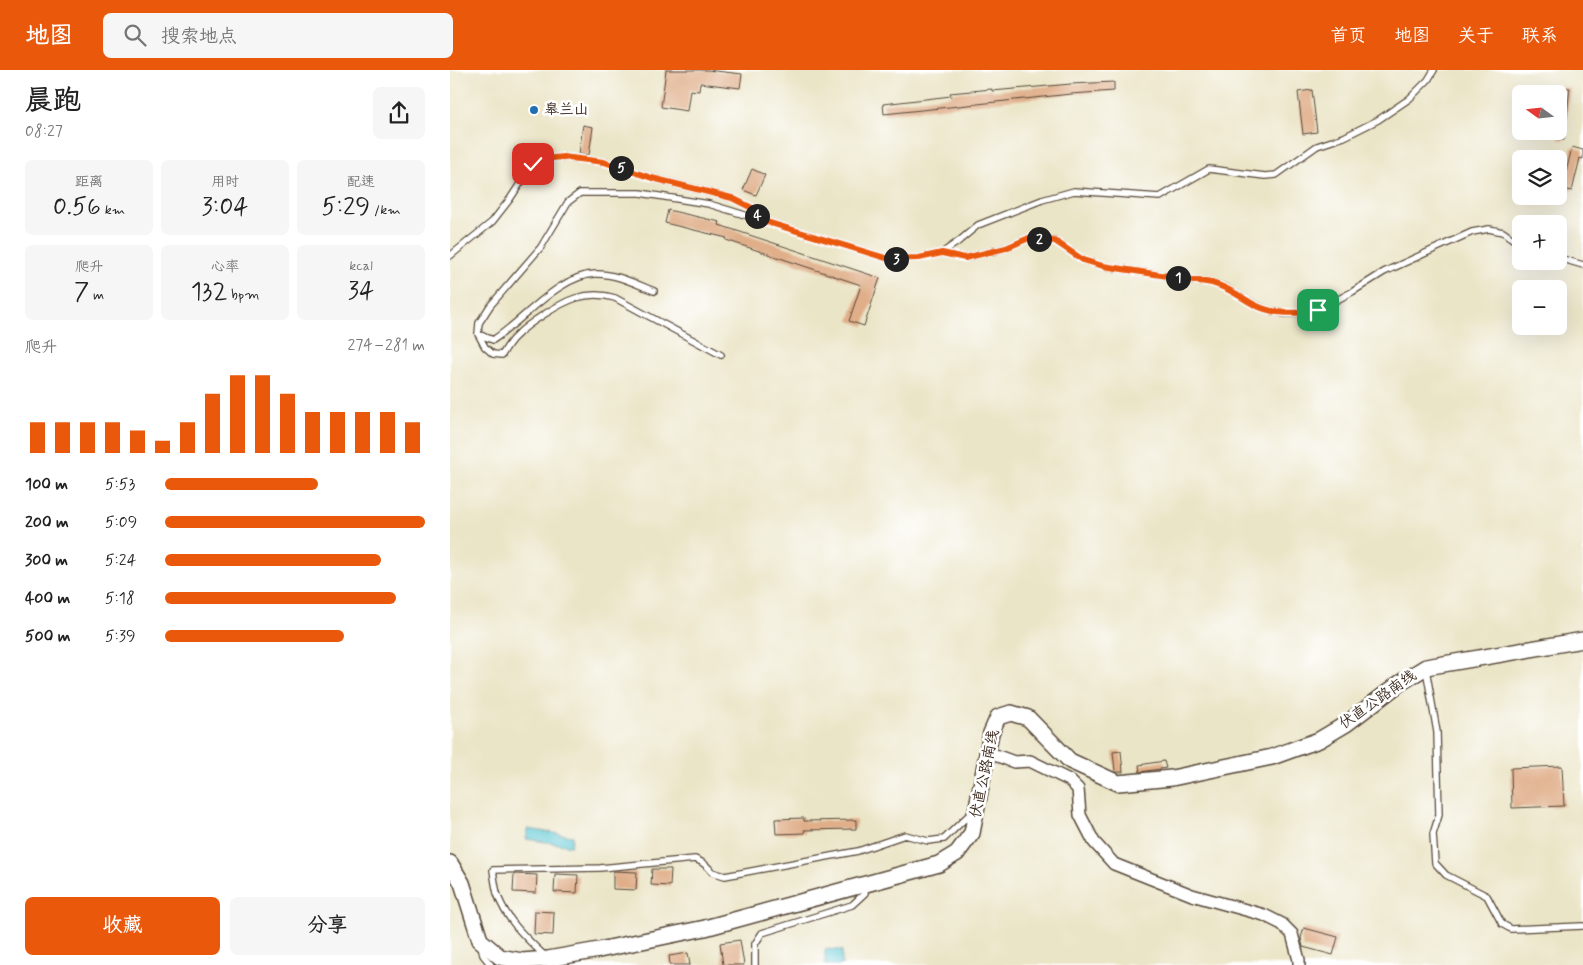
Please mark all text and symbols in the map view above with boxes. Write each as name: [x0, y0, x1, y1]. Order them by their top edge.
search box: [103, 13, 453, 58]
text: 地图: [25, 21, 73, 52]
icon: search: [121, 21, 149, 49]
text: 搜索地点: [161, 24, 237, 49]
text: 首页: [1330, 24, 1366, 48]
text: 地图: [1394, 24, 1430, 48]
text: 关于: [1458, 24, 1494, 48]
text: 联系: [1522, 24, 1558, 48]
text: 晨跑: [25, 83, 81, 120]
north arrow: [1512, 85, 1568, 140]
map controls: [1512, 85, 1567, 335]
button: share: [373, 87, 425, 139]
place label: 皋兰山: [544, 100, 589, 120]
marker: 皋兰山: [528, 104, 540, 116]
text: 08:27: [25, 121, 63, 142]
pin: [512, 143, 554, 185]
icon: check: [519, 150, 547, 178]
button: layers: [1512, 150, 1567, 205]
pin: 5: [608, 156, 634, 180]
text: 5: [617, 159, 626, 177]
text: 距离: [75, 173, 103, 191]
text: 用时: [211, 173, 239, 191]
text: 配速: [347, 173, 375, 191]
text: 0.56: [53, 191, 101, 224]
text: 3:04: [201, 191, 249, 224]
text: 5:29: [321, 191, 370, 224]
text: km: [101, 201, 125, 219]
text: /km: [370, 201, 401, 219]
pin: 4: [744, 204, 770, 228]
text: 4: [753, 207, 762, 225]
button: +: [1512, 215, 1567, 270]
pin: 2: [1026, 226, 1052, 252]
text: 2: [1036, 230, 1043, 248]
pin: 3: [884, 246, 908, 272]
text: 3: [893, 250, 900, 268]
text: kcal: [349, 257, 373, 275]
text: 爬升: [75, 258, 103, 276]
text: 心率: [211, 258, 239, 276]
pin: 1: [1166, 266, 1190, 290]
text: 1: [1175, 269, 1182, 287]
text: 34: [348, 275, 374, 308]
text: 7: [74, 276, 89, 309]
text: 132: [191, 276, 227, 309]
button: −: [1512, 280, 1567, 335]
text: m: [89, 286, 104, 304]
text: bpm: [227, 286, 259, 304]
pin: [1297, 289, 1339, 331]
icon: arrive: [1304, 296, 1332, 324]
text: 274–281 m: [347, 335, 425, 356]
text: 爬升: [25, 337, 57, 358]
text: 100 m: [25, 474, 68, 495]
text: 5:53: [105, 474, 135, 495]
text: 200 m: [25, 512, 69, 533]
text: 5:09: [105, 512, 137, 533]
text: 300 m: [25, 550, 68, 571]
text: 5:24: [105, 550, 136, 571]
text: 400 m: [25, 588, 70, 609]
text: 5:18: [105, 588, 135, 609]
text: 500 m: [25, 626, 70, 647]
text: 5:39: [105, 626, 136, 647]
street label: 伏直公路南线: [1335, 666, 1421, 734]
street label: 伏直公路南线: [966, 728, 1004, 820]
button: 收藏: [25, 897, 220, 955]
button: 分享: [230, 897, 425, 955]

